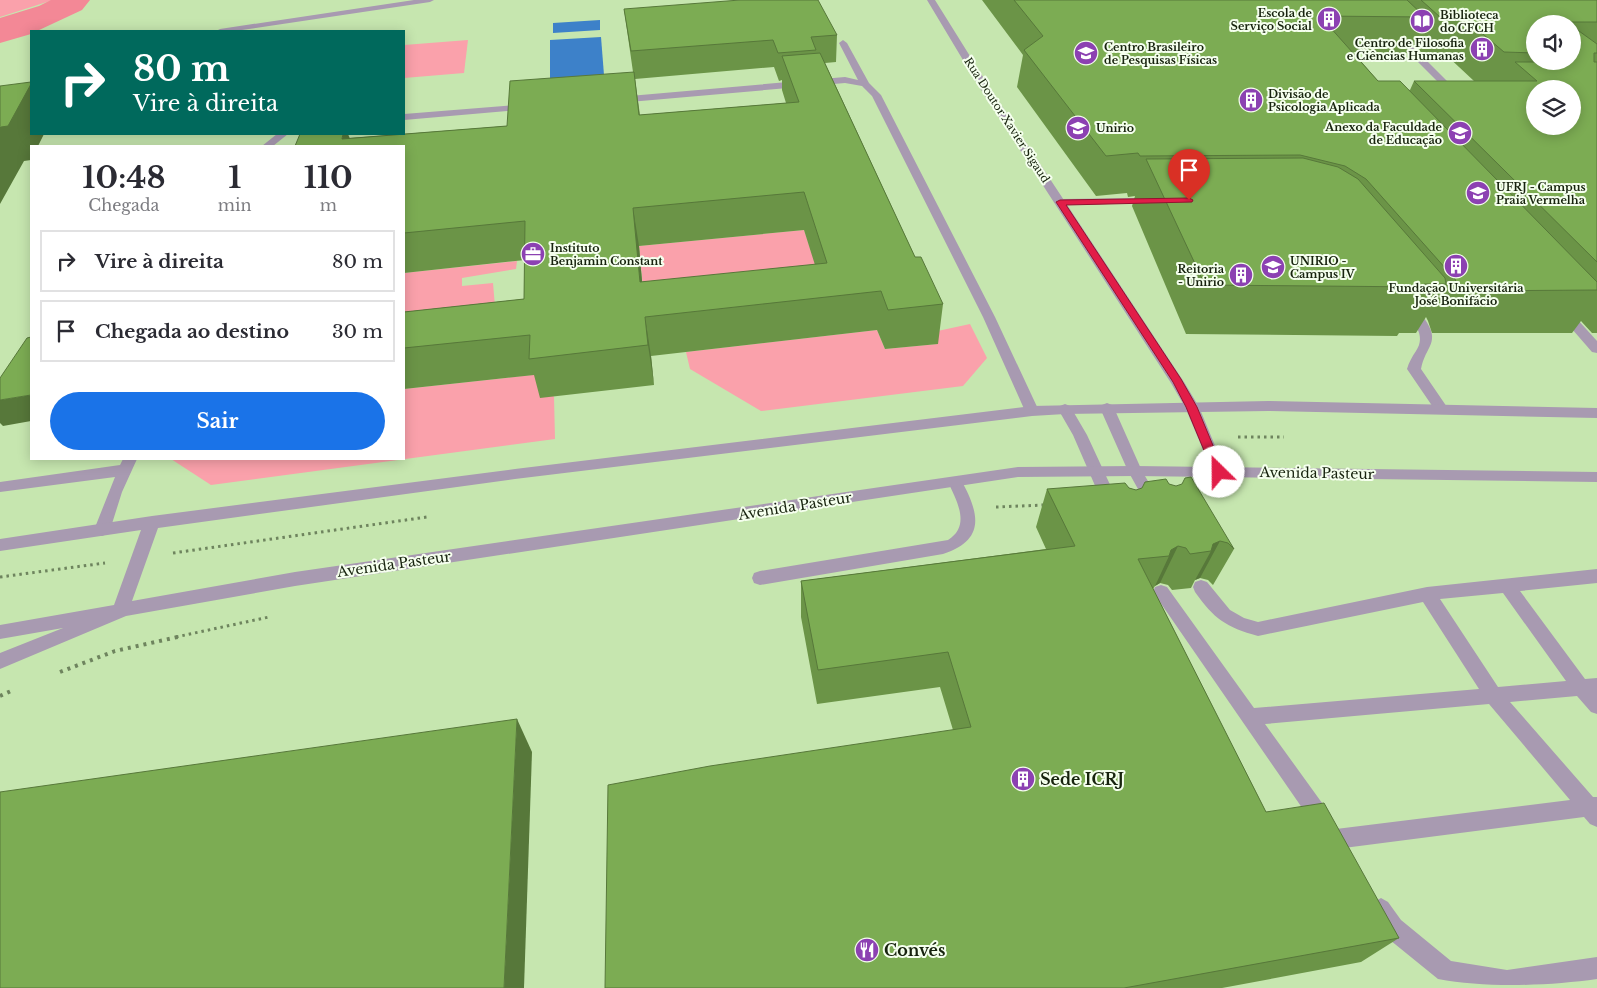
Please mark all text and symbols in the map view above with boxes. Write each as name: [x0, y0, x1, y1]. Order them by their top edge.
place label: Escola de Serviço Social: [1231, 6, 1313, 33]
building icon: Escola de Serviço Social: [1316, 6, 1342, 32]
library icon: Biblioteca do CFCH: [1409, 8, 1435, 34]
place label: Biblioteca do CFCH: [1440, 8, 1499, 35]
map controls: [1526, 15, 1581, 135]
button: sound: [1526, 15, 1581, 70]
place label: Centro de Filosofia e Ciências Humanas: [1347, 36, 1465, 63]
building icon: Centro de Filosofia e Ciências Humanas: [1469, 36, 1495, 62]
school or university icon: Centro Brasileiro de Pesquisas Físicas: [1073, 40, 1099, 66]
place label: Centro Brasileiro de Pesquisas Físicas: [1104, 40, 1217, 67]
text: 80 m: [133, 47, 230, 90]
icon: right: [50, 50, 115, 115]
street label: Rua Doutor Xavier Sigaud: [961, 55, 1053, 186]
button: layers: [1526, 80, 1581, 135]
building icon: Divisão de Psicologia Aplicada: [1238, 87, 1264, 113]
place label: Divisão de Psicologia Aplicada: [1268, 87, 1381, 114]
text: Vire à direita: [133, 90, 278, 117]
school or university icon: Unirio: [1065, 115, 1091, 141]
place label: Anexo da Faculdade de Educação: [1324, 120, 1443, 147]
school or university icon: Anexo da Faculdade de Educação: [1447, 120, 1473, 146]
place label: Unirio: [1096, 121, 1134, 135]
pin: [1168, 149, 1210, 200]
icon: arrive: [1175, 156, 1203, 184]
text: 10:48: [82, 159, 166, 196]
text: 1: [228, 159, 241, 196]
text: 110: [304, 159, 353, 196]
school or university icon: UFRJ - Campus Praia Vermelha: [1465, 180, 1491, 206]
place label: UFRJ - Campus Praia Vermelha: [1496, 180, 1586, 207]
text: Chegada: [88, 195, 159, 215]
text: min: [218, 195, 252, 215]
text: m: [320, 195, 337, 215]
office icon: Instituto Benjamin Constant: [520, 241, 546, 267]
place label: Instituto Benjamin Constant: [550, 241, 663, 268]
icon: right: [52, 247, 80, 275]
text: Vire à direita: [95, 250, 224, 273]
text: 80 m: [332, 250, 383, 273]
building icon: Fundação Universitária José Bonifácio: [1443, 253, 1469, 279]
school or university icon: UNIRIO - Campus IV: [1260, 254, 1286, 280]
place label: UNIRIO - Campus IV: [1290, 254, 1356, 281]
place label: Reitoria - Unirio: [1177, 262, 1225, 289]
building icon: Reitoria - Unirio: [1228, 262, 1254, 288]
place label: Fundação Universitária José Bonifácio: [1388, 281, 1524, 308]
icon: arrive: [52, 317, 80, 345]
text: Chegada ao destino: [95, 320, 289, 343]
text: 30 m: [332, 320, 383, 343]
button: Sair: [50, 392, 385, 450]
position arrow: [1192, 445, 1244, 497]
street label: Avenida Pasteur: [1259, 463, 1375, 483]
street label: Avenida Pasteur: [736, 488, 853, 524]
street label: Avenida Pasteur: [335, 547, 452, 581]
building icon: Sede ICRJ: [1010, 766, 1036, 792]
place label: Sede ICRJ: [1040, 769, 1124, 789]
restaurant icon: Convés: [854, 937, 880, 963]
place label: Convés: [884, 940, 945, 960]

